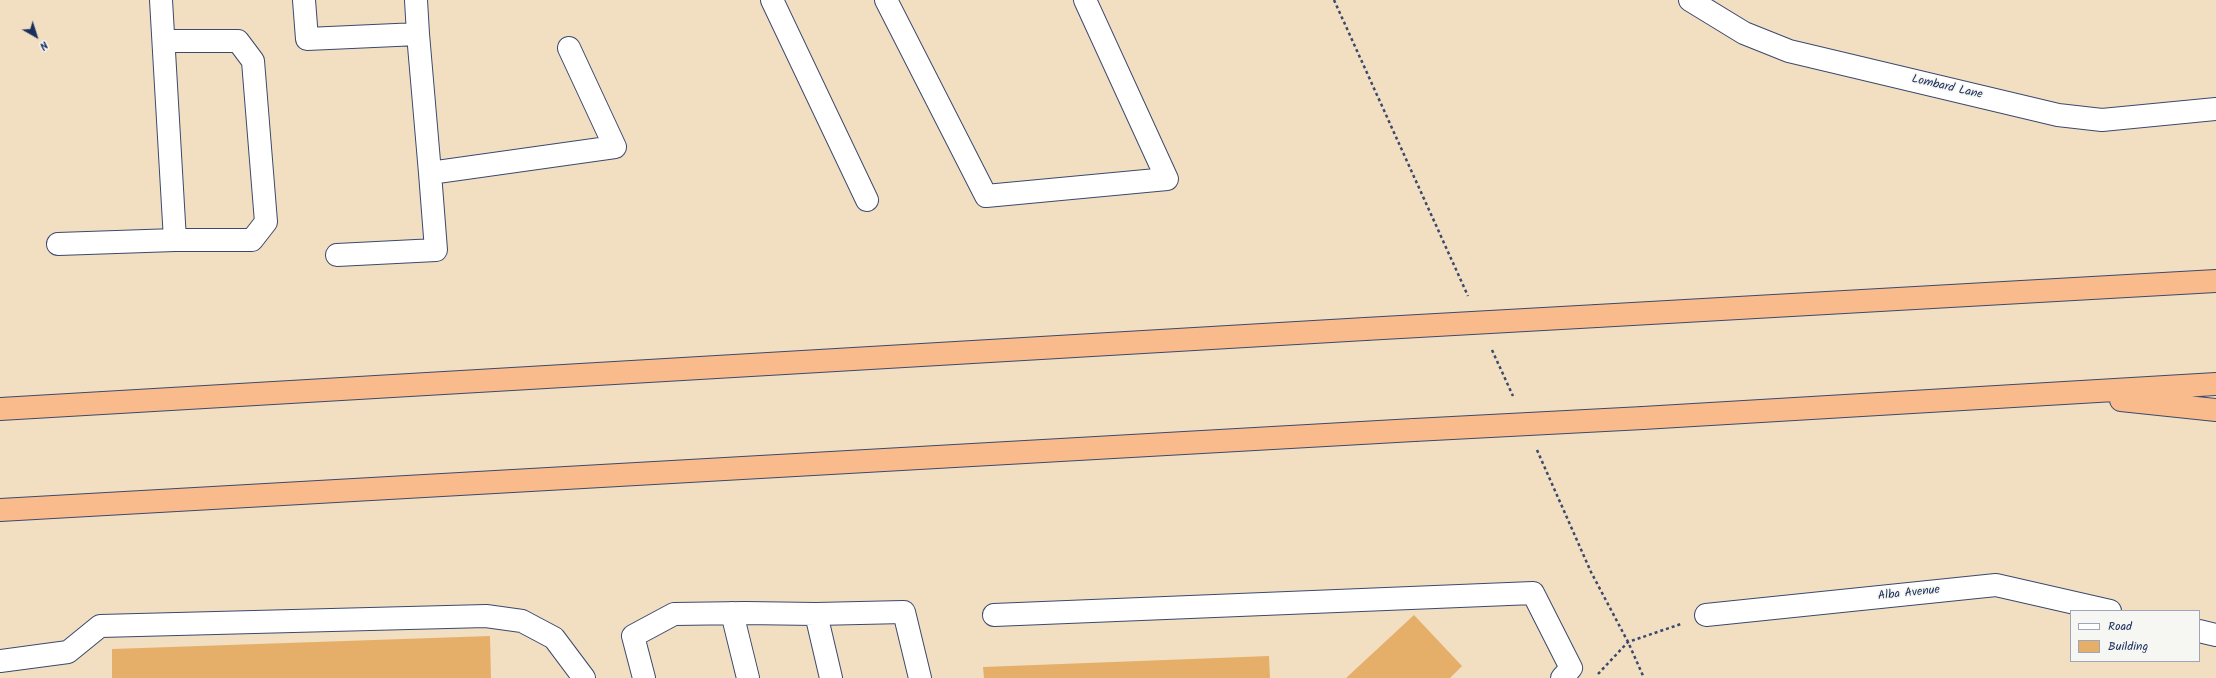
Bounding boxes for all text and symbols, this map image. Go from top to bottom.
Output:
north arrow [16,16,56,56]
text: N [35,36,52,55]
street label: Lombard Lane [1910,73,1984,103]
street label: Alba Avenue [1877,584,1941,604]
legend [2070,610,2200,662]
text: Road [2108,617,2132,636]
text: Building [2108,637,2148,656]

